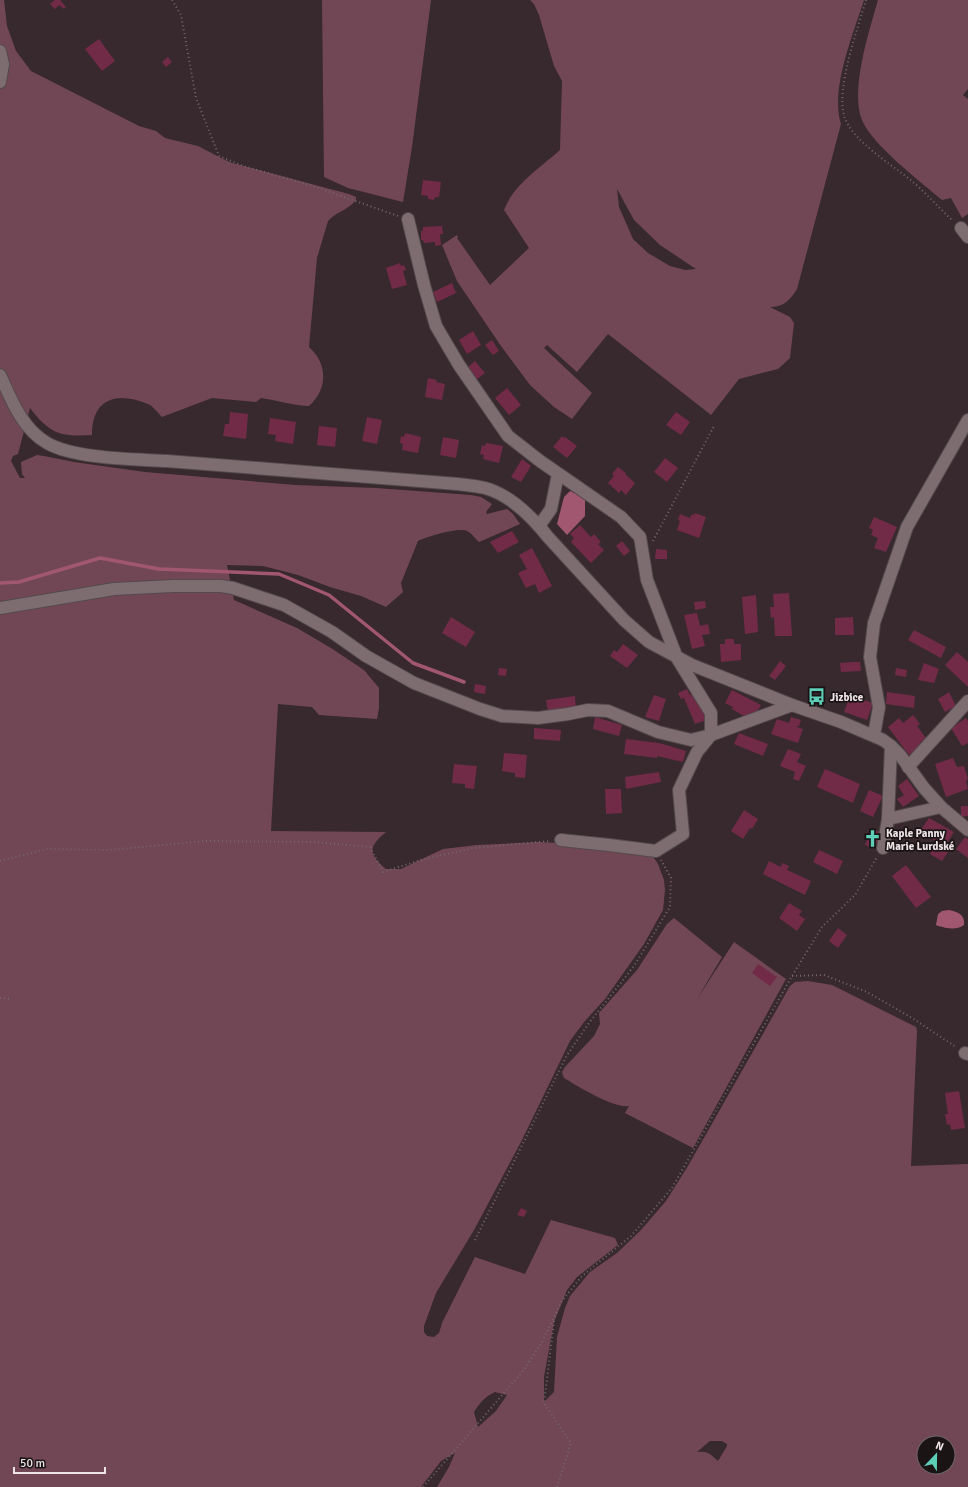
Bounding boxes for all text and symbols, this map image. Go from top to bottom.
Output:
bus stop icon: Jizbice [807,687,827,707]
place label: Jizbice [830,691,864,704]
place label: Kaple Panny Marie Lurdské [886,827,955,853]
church icon: Kaple Panny Marie Lurdské [863,829,883,849]
north arrow [916,1435,956,1475]
text: N [934,1439,946,1454]
scale bar [14,1449,105,1475]
text: 50 m [20,1456,45,1471]

